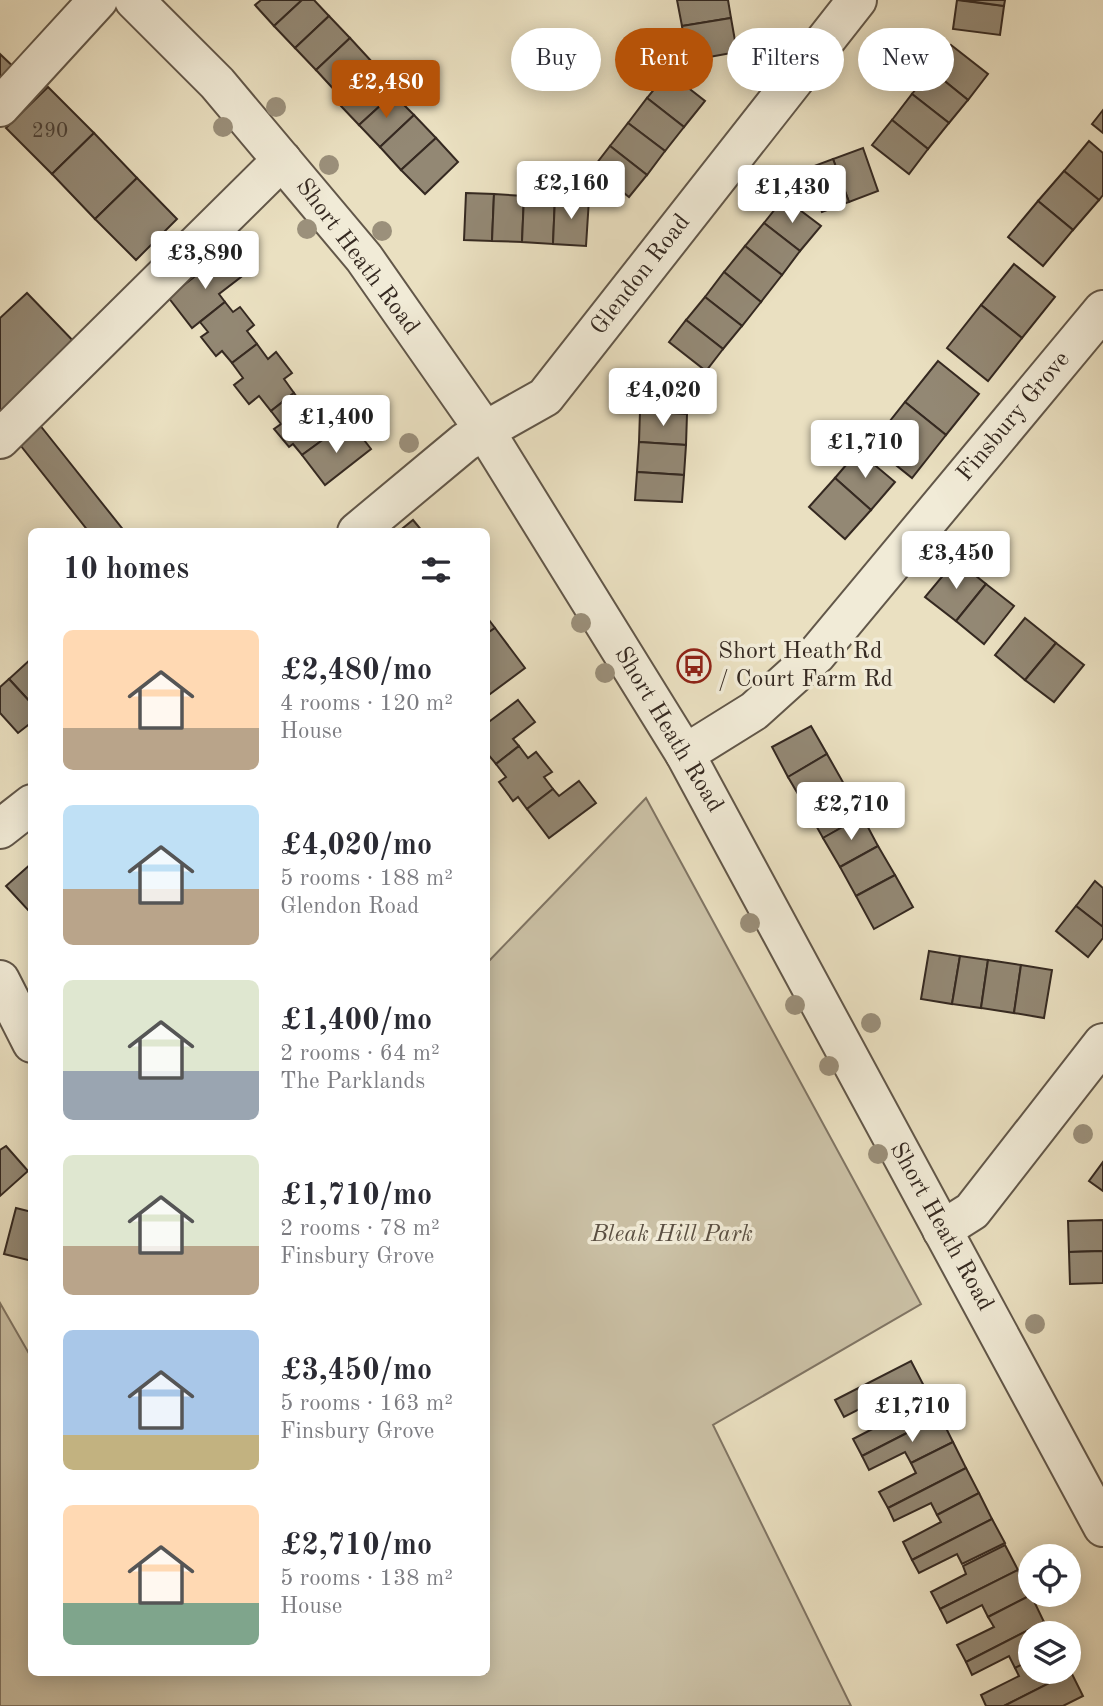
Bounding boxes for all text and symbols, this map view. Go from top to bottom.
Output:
chip: Buy [511,28,601,91]
chip: Rent [615,28,713,91]
chip: Filters [727,28,844,91]
chip: New [858,28,954,91]
pin: £2,480 [329,60,443,120]
text: £2,480 [348,71,424,94]
house number: 290 [32,121,68,142]
pin: £2,160 [514,162,628,221]
pin: £1,430 [735,166,849,225]
text: £2,160 [533,172,609,195]
street label: Short Heath Road [291,175,423,339]
text: £1,430 [754,176,830,199]
street label: Glendon Road [587,210,695,340]
pin: £3,890 [148,232,262,291]
text: £3,890 [167,242,243,265]
street label: Finsbury Grove [953,348,1075,486]
pin: £4,020 [606,368,720,428]
text: £4,020 [625,379,701,402]
pin: £1,400 [279,396,393,455]
text: £1,400 [298,406,374,429]
pin: £1,710 [808,420,922,480]
text: £1,710 [827,431,903,454]
pin: £3,450 [899,532,1013,591]
text: £3,450 [918,542,994,565]
icon: filters [417,551,455,589]
text: 10 homes [63,555,189,585]
place label: Short Heath Rd / Court Farm Rd [718,640,893,692]
street label: Short Heath Road [609,643,727,817]
bus stop icon: Short Heath Rd / Court Farm Rd [675,647,713,685]
text: £2,480/mo [280,656,432,686]
icon: home [119,658,203,742]
text: 4 rooms · 120 m² [280,692,453,715]
text: House [280,720,342,743]
pin: £2,710 [794,782,908,842]
text: £2,710 [813,793,889,816]
text: £4,020/mo [280,831,432,861]
icon: home [119,833,203,917]
text: 5 rooms · 188 m² [280,867,453,890]
text: Glendon Road [280,895,419,918]
text: £1,400/mo [280,1006,432,1036]
icon: home [119,1008,203,1092]
text: 2 rooms · 64 m² [280,1042,440,1065]
text: The Parklands [280,1070,425,1093]
street label: Short Heath Road [885,1139,997,1315]
text: £1,710/mo [280,1181,432,1211]
icon: home [119,1183,203,1267]
text: 2 rooms · 78 m² [280,1217,440,1240]
park label: Bleak Hill Park [590,1223,753,1247]
text: Finsbury Grove [280,1245,434,1268]
text: £3,450/mo [280,1356,432,1386]
icon: home [119,1358,203,1442]
pin: £1,710 [855,1384,969,1444]
text: 5 rooms · 163 m² [280,1392,453,1415]
text: £1,710 [874,1395,950,1418]
text: Finsbury Grove [280,1420,434,1443]
text: £2,710/mo [280,1531,432,1561]
icon: home [119,1533,203,1617]
map controls [1018,1544,1081,1684]
button: locate [1018,1544,1081,1607]
text: 5 rooms · 138 m² [280,1567,453,1590]
text: House [280,1595,342,1618]
button: layers [1018,1621,1081,1684]

